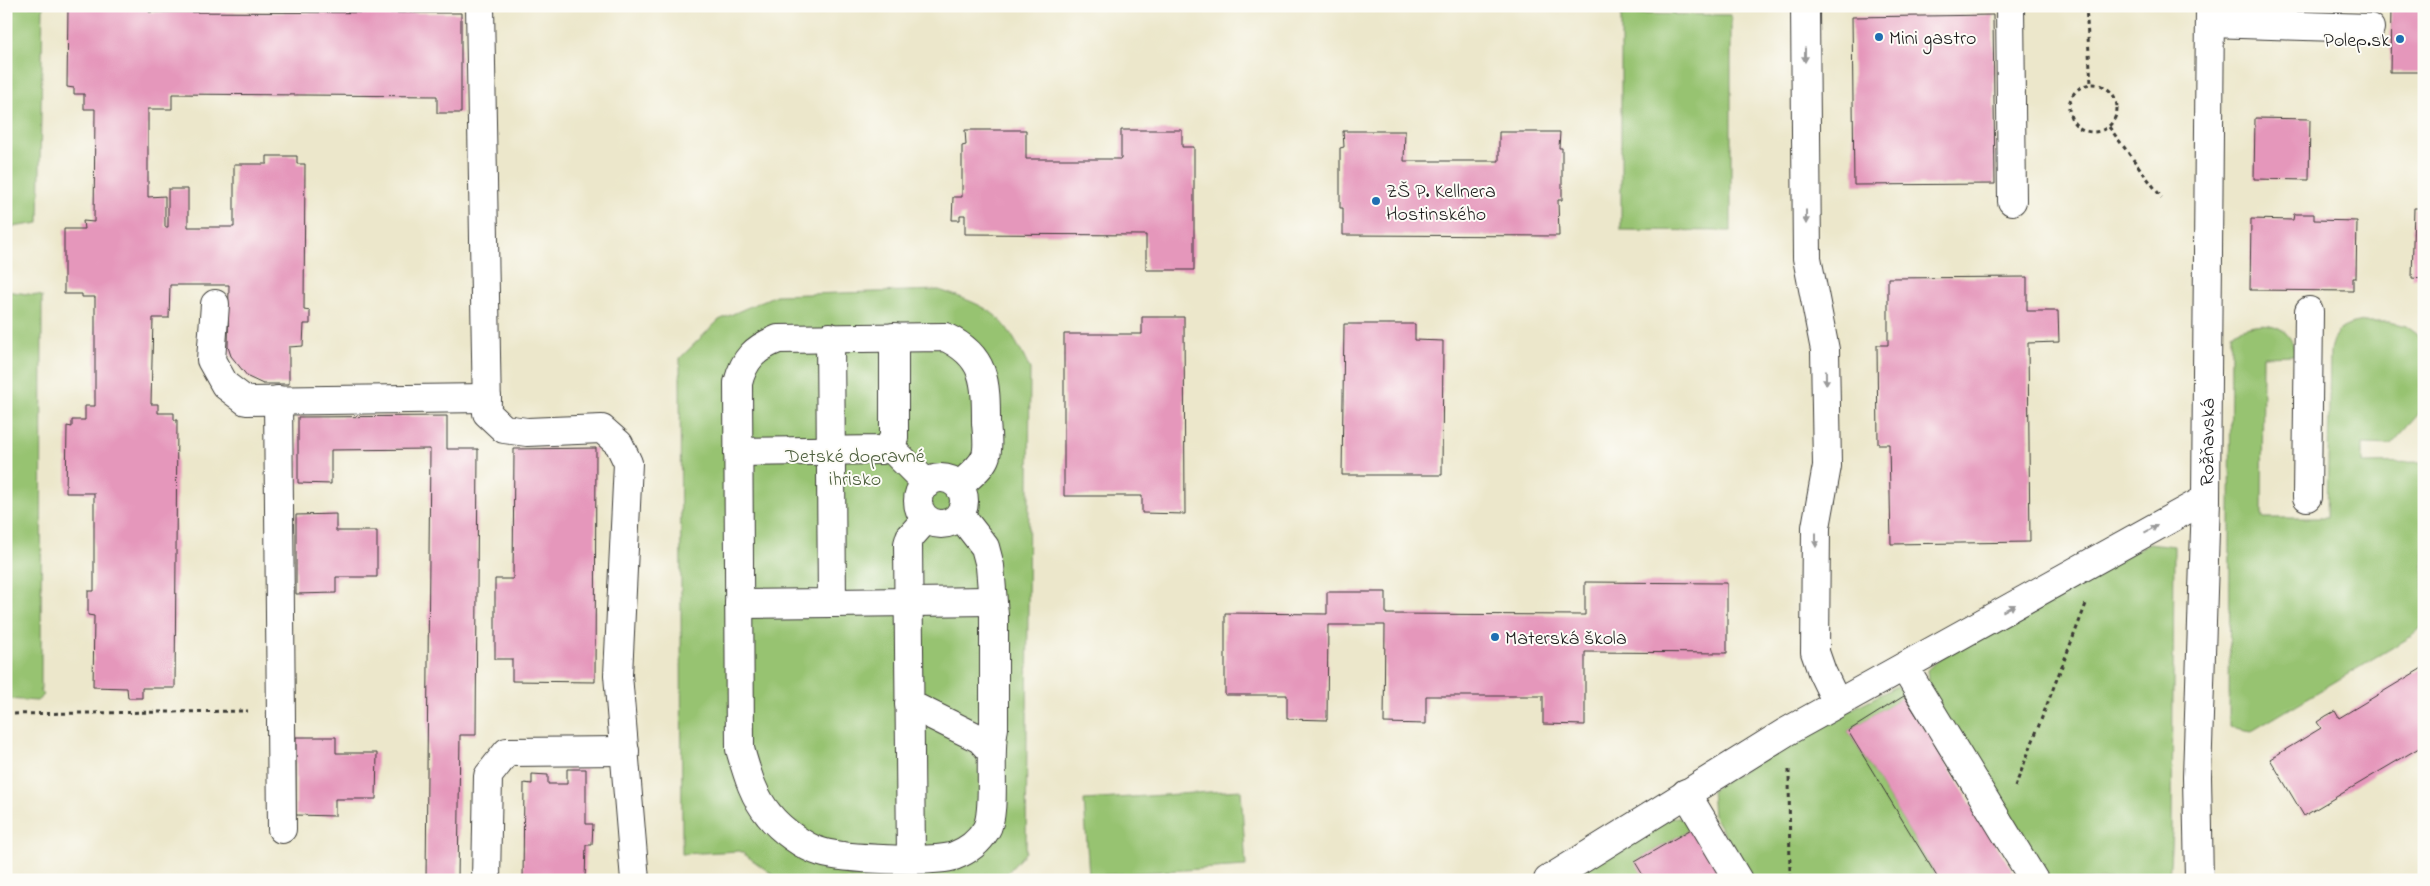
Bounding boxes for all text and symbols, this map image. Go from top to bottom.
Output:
place label: Mini gastro [1889,25,1977,55]
place label: Polep.sk [2324,27,2390,56]
marker: Mini gastro [1873,31,1885,43]
marker: Polep.sk [2394,33,2406,45]
one-way arrow [1801,47,1809,63]
place label: ZŠ P. Kellnera Hostinského [1386,178,1496,230]
marker: ZŠ P. Kellnera Hostinského [1370,195,1382,207]
one-way arrow [1802,210,1810,226]
one-way arrow [1822,370,1830,386]
street label: Rožňavská [2194,398,2224,486]
park label: Detské dopravné ihrisko [784,443,925,495]
one-way arrow [2144,525,2159,533]
one-way arrow [1812,532,1820,548]
one-way arrow [2002,604,2017,612]
place label: Materská škola [1505,625,1627,654]
marker: Materská škola [1489,631,1501,643]

